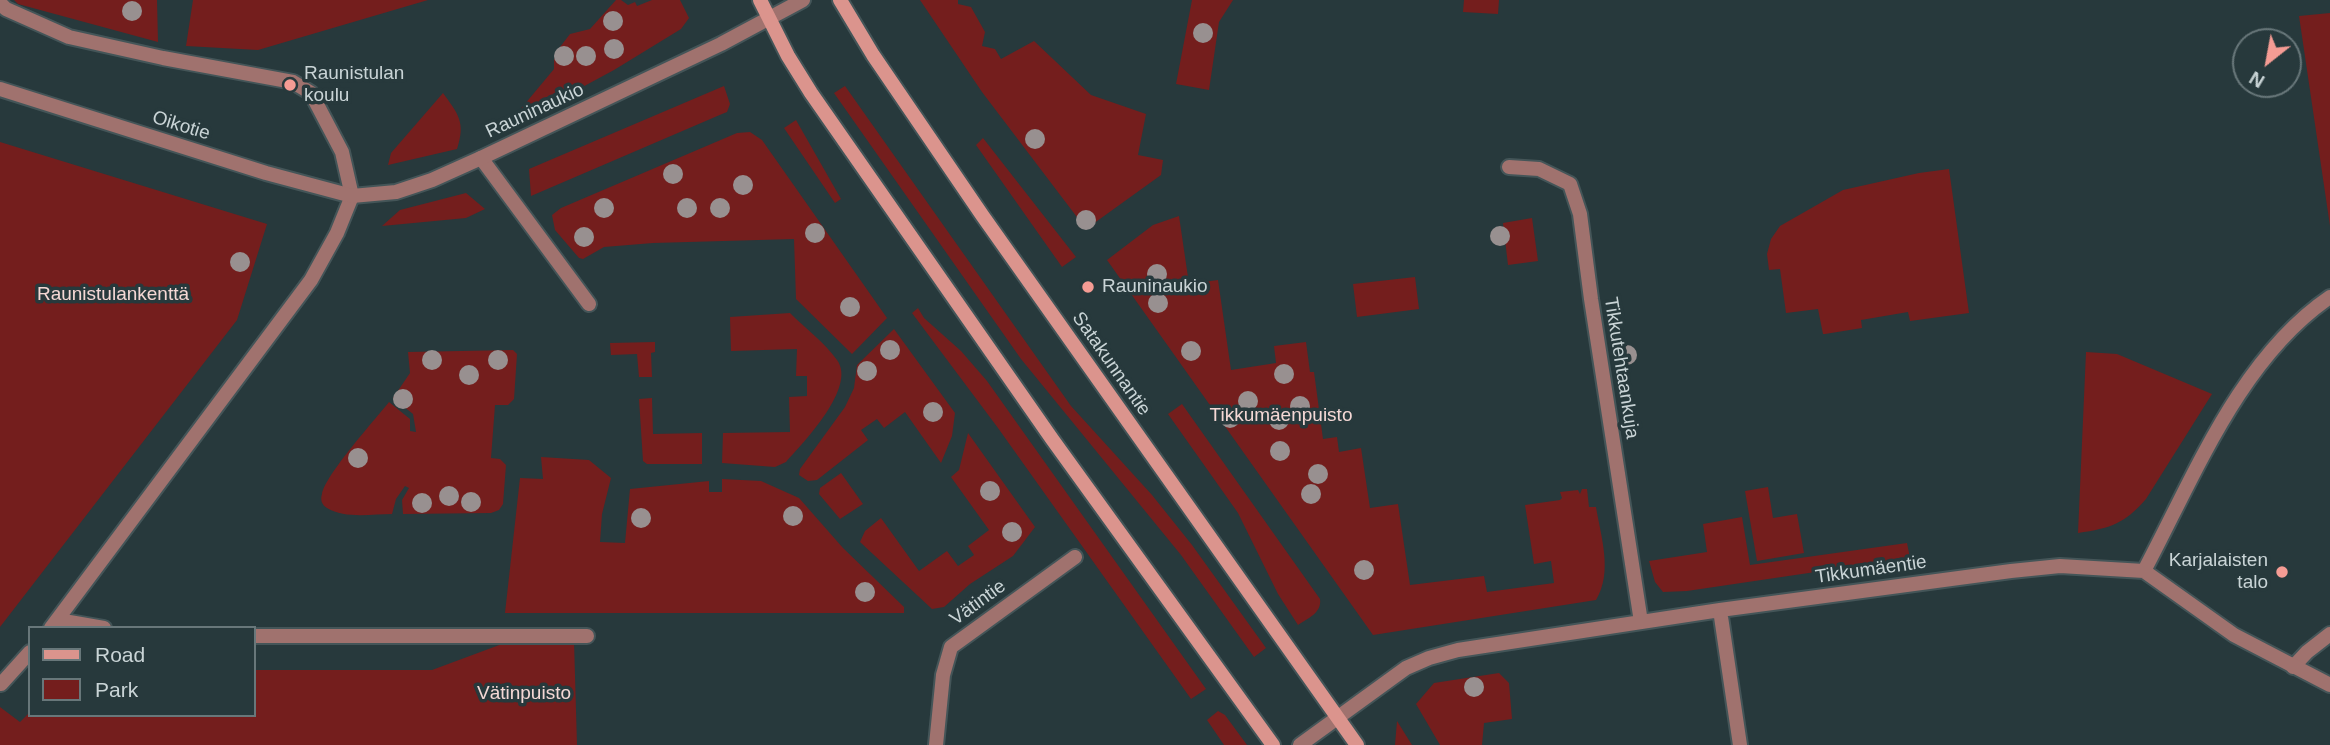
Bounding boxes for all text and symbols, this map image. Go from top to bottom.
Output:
north arrow [2232,28,2302,98]
place label: Raunistulan koulu [304,63,404,107]
text: N [2246,67,2268,92]
marker: Raunistulan koulu [282,77,298,93]
street label: Rauninaukio [482,78,588,144]
street label: Oikotie [149,106,213,146]
place label: Rauninaukio [1102,276,1208,298]
marker: Rauninaukio [1080,279,1096,295]
park label: Raunistulankenttä [37,284,189,306]
street label: Tikkutehtaankuja [1599,296,1643,440]
street label: Satakunnantie [1067,308,1155,420]
park label: Tikkumäenpuisto [1210,405,1352,427]
place label: Karjalaisten talo [2169,550,2268,594]
street label: Tikkumäentie [1814,551,1928,589]
marker: Karjalaisten talo [2274,564,2290,580]
street label: Vätintie [946,575,1010,631]
legend [28,626,256,717]
text: Road [95,643,145,666]
text: Park [95,678,138,701]
park label: Vätinpuisto [477,683,571,705]

